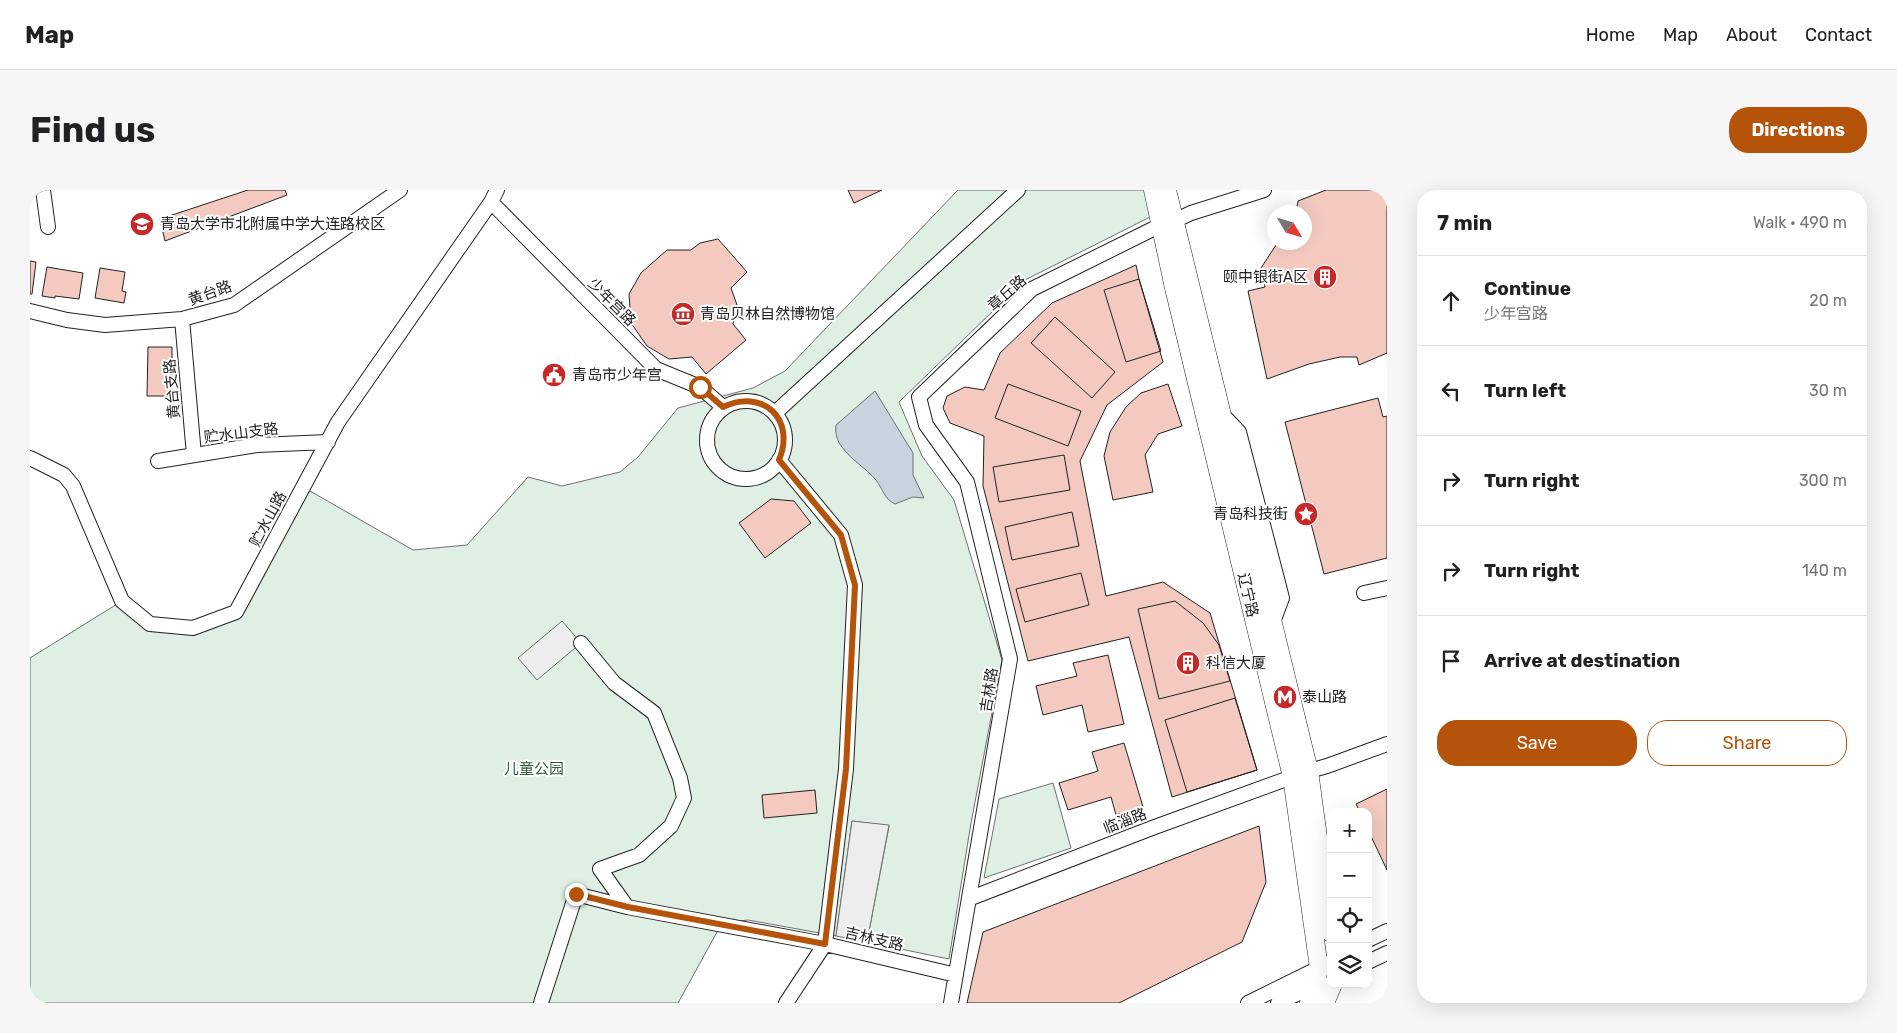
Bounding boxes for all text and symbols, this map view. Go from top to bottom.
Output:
text: Map [25,21,74,49]
text: Home [1586,24,1635,46]
text: Map [1663,24,1698,46]
text: About [1726,24,1777,46]
text: Contact [1805,24,1872,46]
button: Directions [1729,107,1867,153]
text: Find us [30,109,155,151]
north arrow [1267,205,1312,250]
text: 7 min [1437,210,1492,235]
school or university icon: 青岛大学市北附属中学大连路校区 [129,211,155,237]
text: Walk · 490 m [1753,213,1847,232]
place label: 青岛大学市北附属中学大连路校区 [160,215,385,233]
building icon: 颐中银街A区 [1312,264,1338,290]
place label: 颐中银街A区 [1223,268,1308,286]
street label: 章丘路 [984,271,1030,315]
street label: 少年宫路 [584,274,640,330]
street label: 黄台路 [186,277,234,309]
text: Continue [1484,277,1571,300]
icon: ahead [1437,287,1465,315]
text: 20 m [1809,291,1847,310]
museum icon: 青岛贝林自然博物馆 [670,301,696,327]
text: 少年宫路 [1484,304,1548,323]
place label: 青岛贝林自然博物馆 [700,305,835,323]
street label: 黄台支路 [160,358,184,420]
public building icon: 青岛市少年宫 [541,362,567,388]
place label: 青岛市少年宫 [572,366,662,384]
route start [689,376,712,399]
icon: left [1437,377,1465,405]
text: Turn left [1484,379,1566,402]
text: 30 m [1809,381,1847,400]
street label: 贮水山支路 [203,419,279,447]
icon: right [1437,467,1465,495]
text: Turn right [1484,469,1579,492]
text: 300 m [1799,471,1847,490]
street label: 贮水山路 [246,488,290,550]
place icon: 青岛科技街 [1293,501,1319,527]
place label: 青岛科技街 [1213,505,1288,523]
icon: right [1437,557,1465,585]
text: Turn right [1484,559,1579,582]
text: 140 m [1802,561,1847,580]
street label: 辽宁路 [1234,571,1262,619]
icon: arrive [1437,647,1465,675]
text: Arrive at destination [1484,649,1680,672]
building icon: 科信大厦 [1175,650,1201,676]
place label: 科信大厦 [1206,654,1266,672]
street label: 吉林路 [977,666,1001,714]
metro station icon: 泰山路 [1272,684,1298,710]
place label: 泰山路 [1302,688,1347,706]
button: Save [1437,720,1637,766]
button: Share [1647,720,1847,766]
park label: 儿童公园 [504,760,564,778]
street label: 临淄路 [1101,805,1149,837]
map controls [1327,808,1372,988]
button: + [1327,808,1372,853]
button: − [1327,853,1372,898]
route end [565,883,588,906]
button: locate [1327,898,1372,943]
street label: 吉林支路 [843,923,905,955]
button: layers [1327,943,1372,988]

